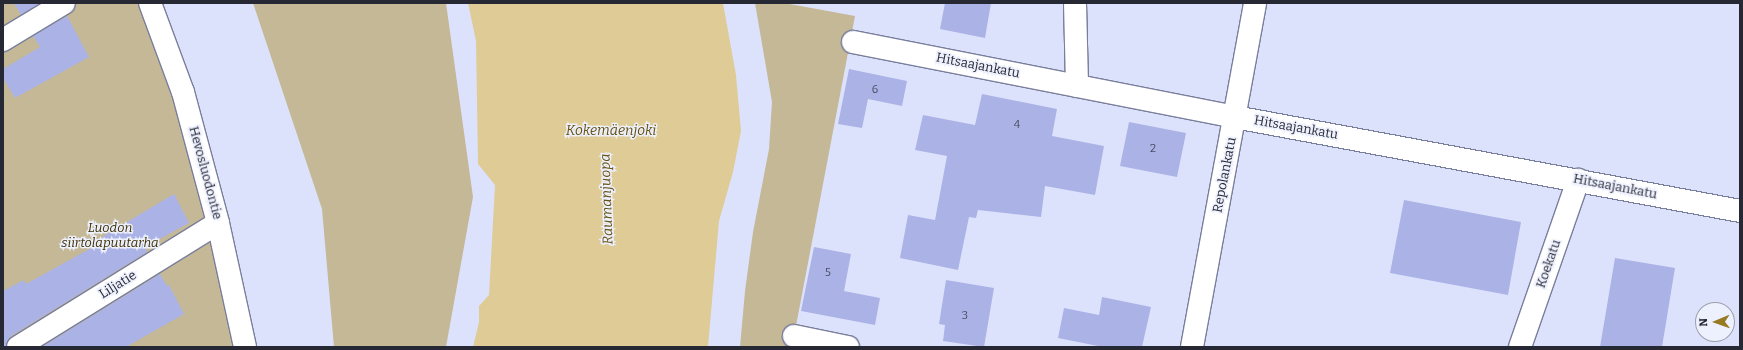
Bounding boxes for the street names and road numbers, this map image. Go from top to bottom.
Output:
street label: Hitsaajankatu [935,50,1021,82]
street label: Hitsaajankatu [1253,113,1339,143]
street label: Hevosluodontie [185,125,225,221]
street label: Repolankatu [1210,136,1240,214]
street label: Hitsaajankatu [1572,171,1658,203]
street label: Koekatu [1533,238,1565,290]
street label: Liljatie [96,268,140,302]

